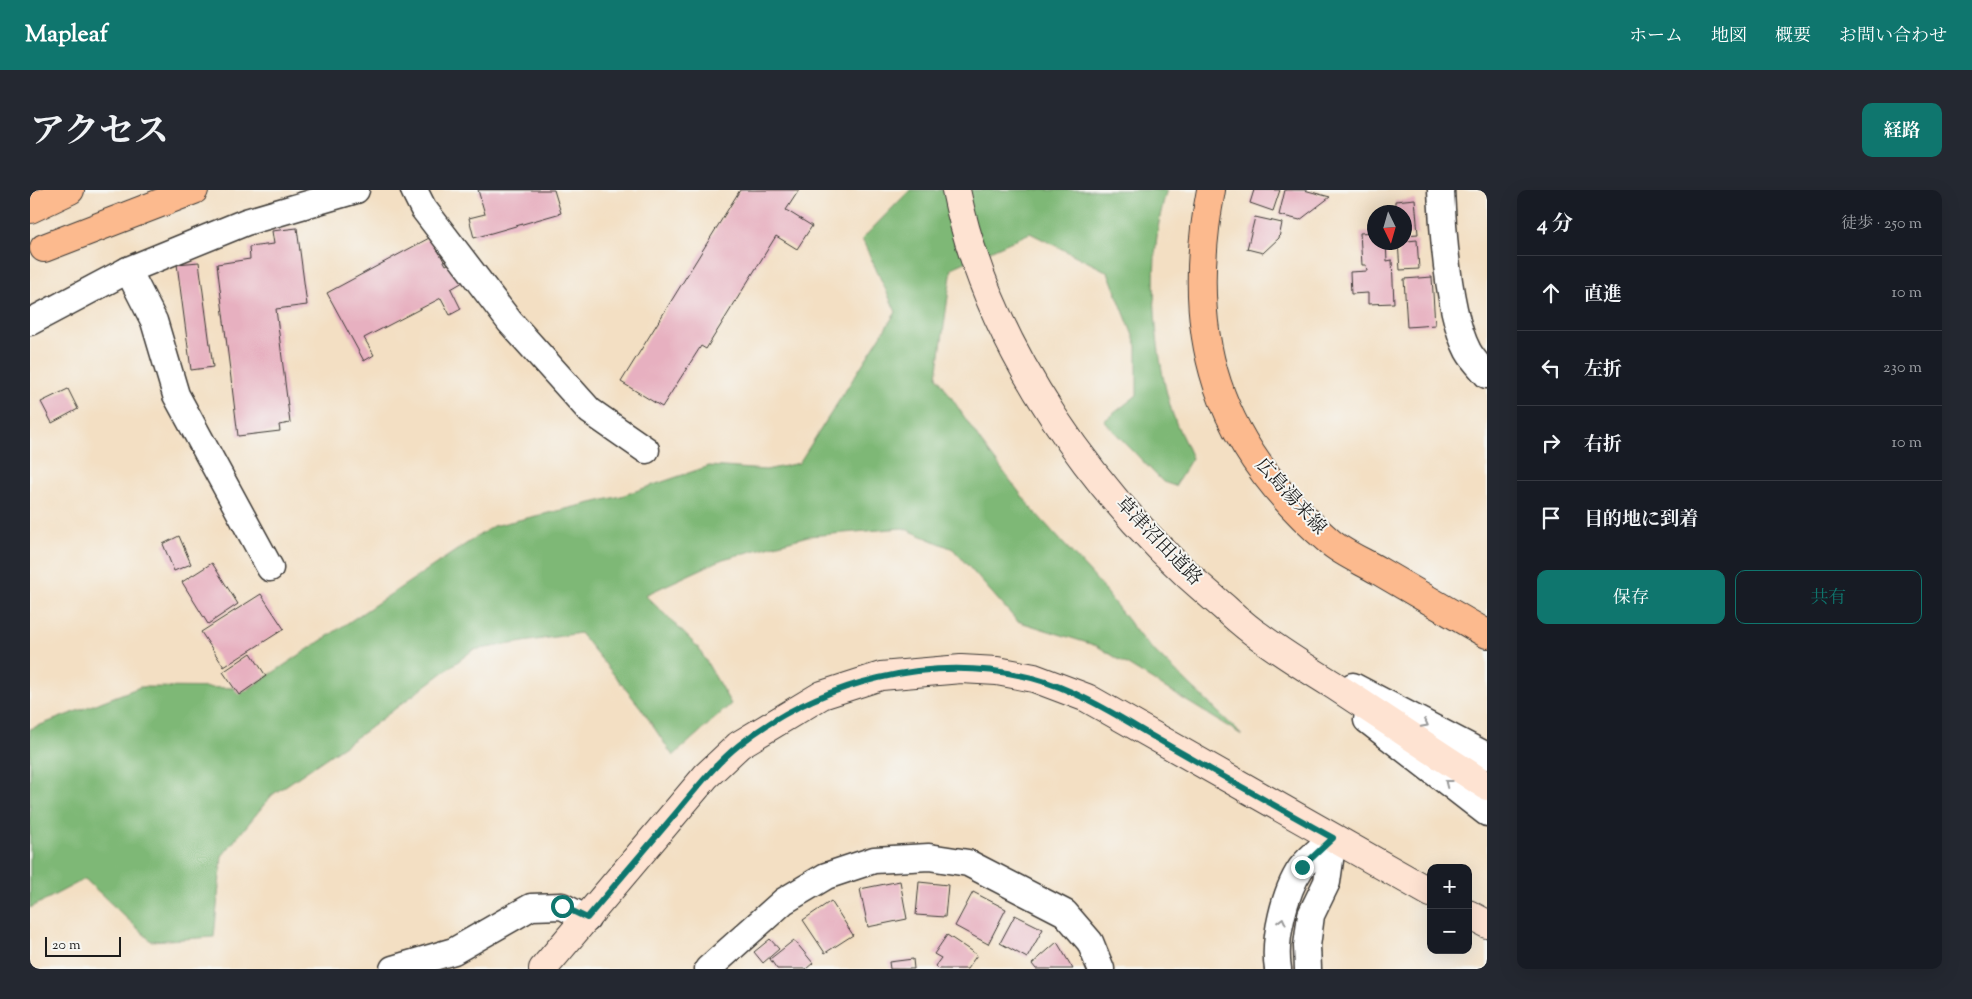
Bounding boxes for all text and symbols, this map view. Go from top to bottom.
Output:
text: Mapleaf [25,18,108,52]
text: ホーム [1629,24,1683,50]
text: 地図 [1711,24,1747,50]
text: 概要 [1775,24,1811,50]
text: お問い合わせ [1839,24,1947,50]
button: 経路 [1862,103,1942,157]
text: アクセス [30,108,169,159]
north arrow [1367,205,1412,250]
text: 4 分 [1537,210,1573,240]
text: 徒歩 · 250 m [1841,213,1922,236]
icon: ahead [1537,279,1565,307]
text: 直進 [1584,282,1622,309]
text: 10 m [1892,282,1922,305]
icon: left [1537,354,1565,382]
text: 左折 [1584,357,1622,384]
text: 230 m [1883,357,1922,380]
icon: right [1537,429,1565,457]
text: 右折 [1584,432,1622,459]
text: 10 m [1892,432,1922,455]
street label: 広島湯来線 [1248,453,1332,541]
street label: 草津沼田道路 [1109,492,1207,592]
icon: arrive [1537,504,1565,532]
text: 目的地に到着 [1584,507,1698,534]
button: 保存 [1537,570,1725,624]
button: 共有 [1735,570,1922,624]
one-way arrow [1420,717,1429,727]
one-way arrow [1445,780,1454,789]
route end [1291,856,1314,879]
map controls [1427,864,1472,954]
button: + [1427,864,1472,909]
route start [551,895,574,918]
button: − [1427,909,1472,954]
one-way arrow [1276,916,1287,925]
scale bar [45,934,121,957]
text: 20 m [52,936,81,956]

